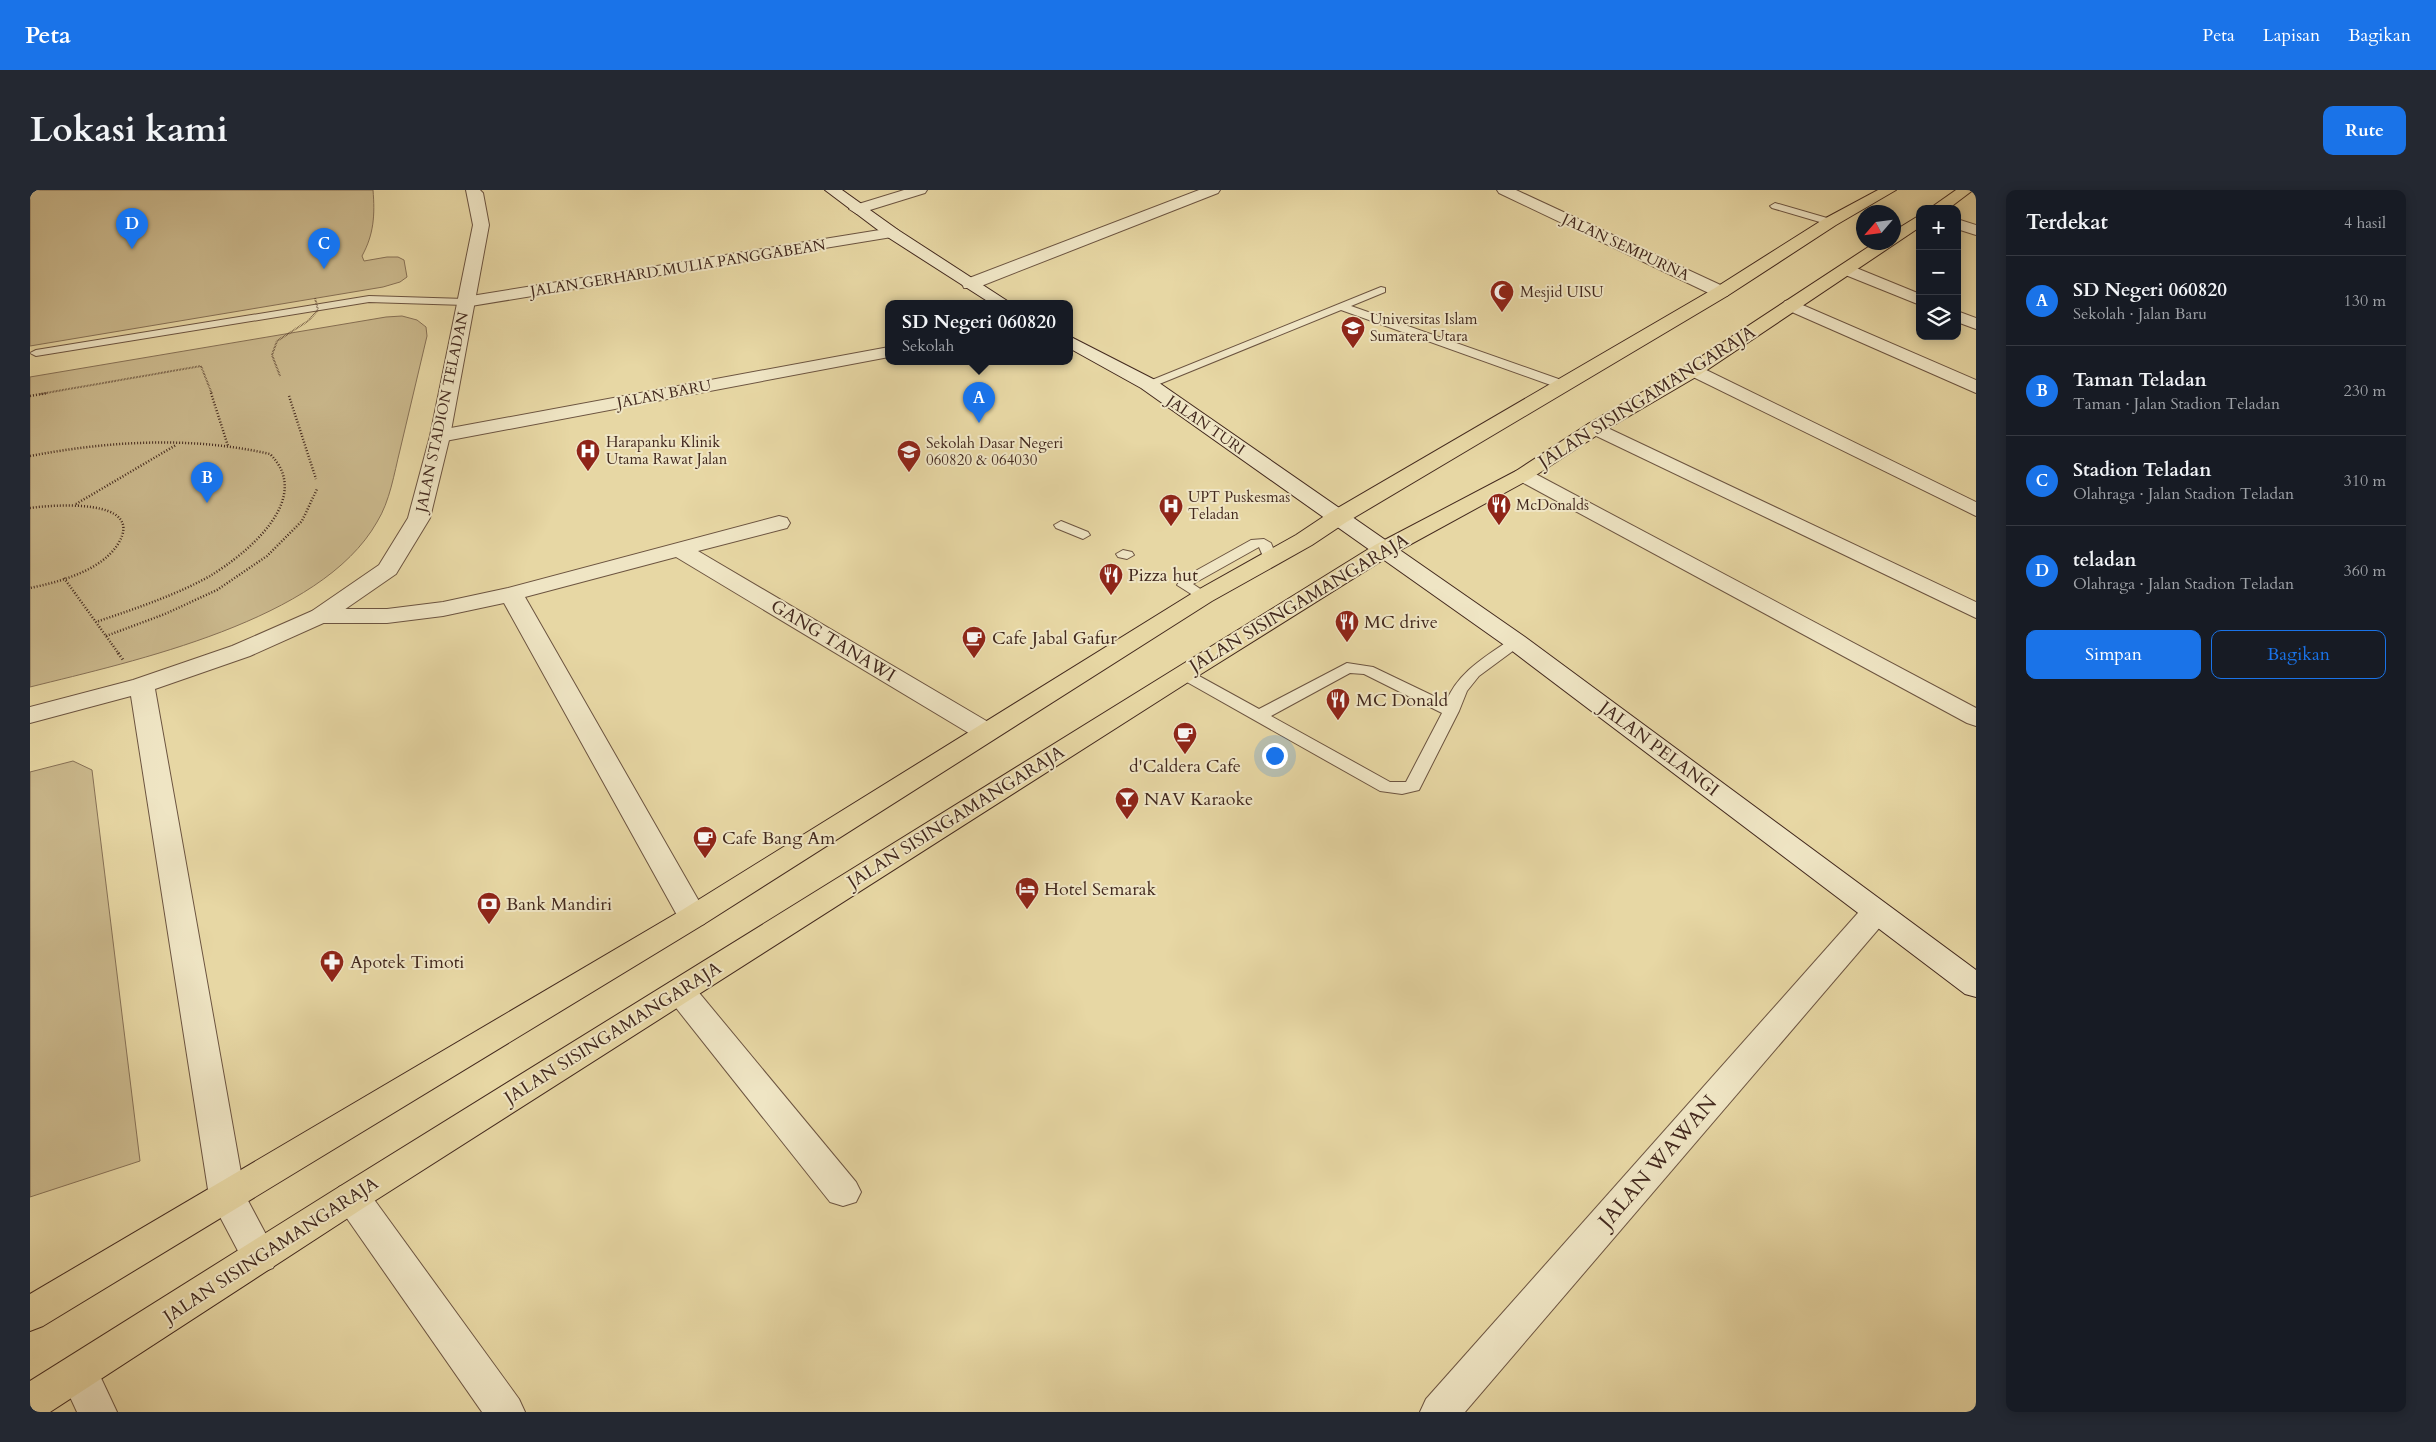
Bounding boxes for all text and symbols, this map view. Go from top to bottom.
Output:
text: Peta [25,19,71,52]
text: Peta [2203,23,2235,48]
text: Lapisan [2263,23,2320,48]
text: Bagikan [2348,23,2411,48]
text: Lokasi kami [30,106,228,154]
button: Rute [2323,106,2406,155]
north arrow [1856,205,1901,250]
map controls [1916,205,1961,340]
button: + [1916,205,1961,250]
pin: D [116,208,148,249]
street label: JALAN SEMPURNA [1557,208,1693,285]
text: Terdekat [2026,208,2108,237]
text: 4 hasil [2344,212,2386,234]
pin: C [308,228,340,269]
street label: JALAN GERHARD MULIA PANGGABEAN [527,235,827,302]
button: − [1916,250,1961,295]
text: SD Negeri 060820 [2073,277,2227,303]
mosque icon: Mesjid UISU [1489,279,1515,313]
place label: Mesjid UISU [1520,282,1604,302]
text: A [2036,290,2048,312]
text: 130 m [2344,290,2386,312]
button: layers [1916,295,1961,340]
popup [885,300,1073,365]
text: Sekolah · Jalan Baru [2073,303,2207,325]
text: SD Negeri 060820 [902,309,1056,335]
place label: Universitas Islam Sumatera Utara [1370,309,1478,346]
street label: JALAN STADION TELADAN [411,310,473,516]
school or university icon: Universitas Islam Sumatera Utara [1340,315,1366,349]
street label: JALAN SISINGAMANGARAJA [1531,320,1761,476]
text: Sekolah [902,335,954,357]
text: Taman Teladan [2073,367,2207,393]
street label: JALAN BARU [613,375,714,413]
text: B [2036,380,2048,402]
text: 230 m [2344,380,2386,402]
pin: A [963,382,995,423]
street label: JALAN TURI [1161,390,1249,459]
text: Taman · Jalan Stadion Teladan [2073,393,2280,415]
place label: Harapanku Klinik Utama Rawat Jalan [606,432,728,469]
place label: Sekolah Dasar Negeri 060820 & 064030 [926,433,1063,470]
hospital icon: Harapanku Klinik Utama Rawat Jalan [575,438,601,472]
school or university icon: Sekolah Dasar Negeri 060820 & 064030 [896,439,922,473]
text: Stadion Teladan [2073,457,2211,483]
pin: B [191,462,223,503]
text: C [2036,470,2048,492]
text: 310 m [2344,470,2386,492]
text: Olahraga · Jalan Stadion Teladan [2073,483,2294,505]
place label: UPT Puskesmas Teladan [1188,487,1290,524]
restaurant icon: McDonalds [1486,492,1512,526]
hospital icon: UPT Puskesmas Teladan [1158,493,1184,527]
place label: McDonalds [1516,495,1589,515]
street label: JALAN SISINGAMANGARAJA [1182,527,1414,680]
text: teladan [2073,547,2137,573]
text: D [2035,560,2049,582]
text: 360 m [2344,560,2386,582]
restaurant icon: Pizza hut [1098,562,1124,596]
place label: Pizza hut [1128,563,1198,588]
text: Olahraga · Jalan Stadion Teladan [2073,573,2294,595]
street label: GANG TANAWI [766,594,900,688]
restaurant icon: MC drive [1334,609,1360,643]
place label: MC drive [1364,610,1438,635]
cafe icon: Cafe Jabal Gafur [961,625,987,659]
place label: Cafe Jabal Gafur [992,626,1117,651]
button: Simpan [2026,630,2201,679]
button: Bagikan [2211,630,2386,679]
restaurant icon: MC Donald [1325,687,1351,721]
place label: MC Donald [1356,688,1448,713]
street label: JALAN PELANGI [1592,694,1724,802]
cafe icon: d'Caldera Cafe [1172,721,1198,755]
street label: JALAN SISINGAMANGARAJA [840,740,1070,896]
your location [1262,743,1288,769]
place label: d'Caldera Cafe [1129,754,1241,779]
bar icon: NAV Karaoke [1114,786,1140,820]
place label: NAV Karaoke [1144,787,1253,812]
cafe icon: Cafe Bang Am [692,825,718,859]
place label: Cafe Bang Am [722,826,836,851]
hotel icon: Hotel Semarak [1014,876,1040,910]
place label: Hotel Semarak [1044,877,1157,902]
bank icon: Bank Mandiri [476,891,502,925]
place label: Bank Mandiri [506,892,612,917]
pharmacy icon: Apotek Timoti [319,949,345,983]
place label: Apotek Timoti [350,950,464,975]
street label: JALAN SISINGAMANGARAJA [497,956,727,1112]
street label: JALAN WAWAN [1590,1089,1724,1237]
street label: JALAN SISINGAMANGARAJA [156,1171,384,1331]

